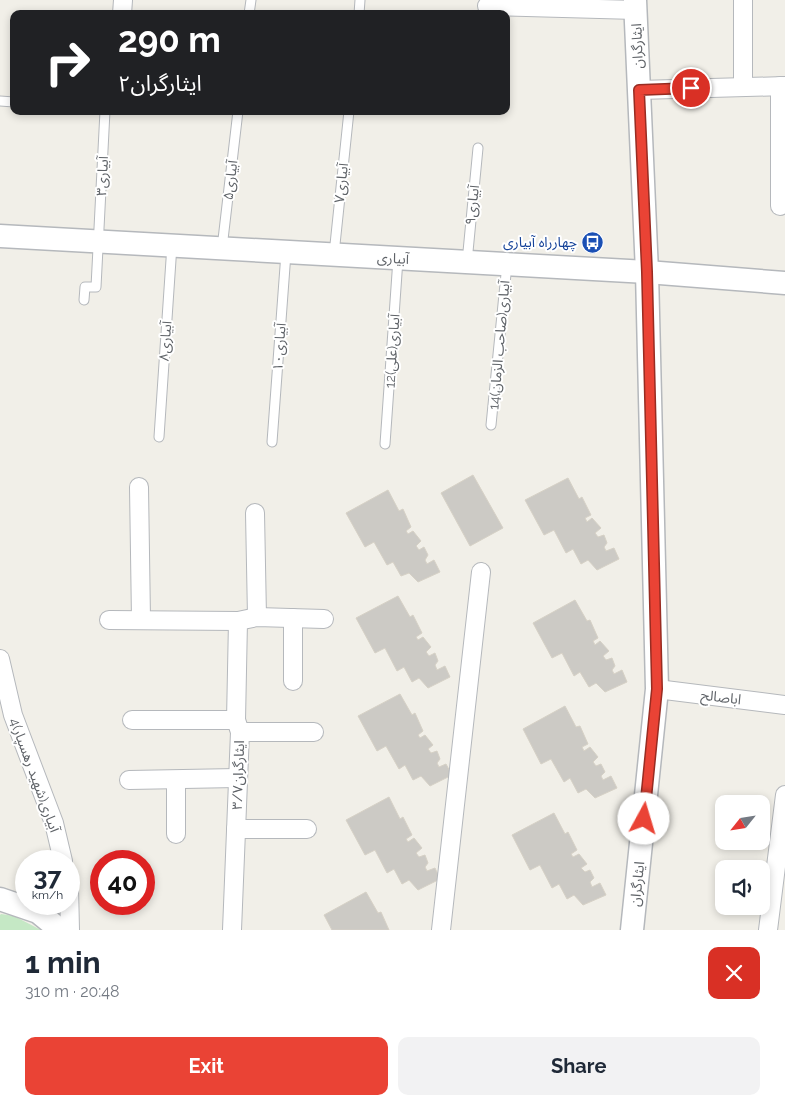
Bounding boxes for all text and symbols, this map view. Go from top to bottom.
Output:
text: 290 m [118,19,221,60]
street label: ایثارگران [628,23,647,69]
icon: right [35,30,100,95]
pin [670,67,712,109]
text: ایثارگران۲ [118,70,202,96]
icon: arrive [677,74,705,102]
street label: آبیاری۳ [93,155,112,197]
street label: آبیاری۵ [220,158,241,201]
street label: آبیاری۷ [331,161,352,204]
street label: آبیاری۹ [462,183,483,226]
bus stop icon: چهارراه آبیاری [581,230,605,254]
place label: چهارراه آبیاری [503,234,577,252]
street label: آبیاری [376,249,410,268]
street label: 14آبیاری(صاحب الزمان) [485,279,514,411]
street label: 12آبیاری(علی) [381,312,404,389]
street label: آبیاری۸ [156,320,175,362]
street label: آبیاری۱۰ [269,322,290,372]
street label: اباصالح [699,687,742,710]
street label: 4آبیاری(شهید رهسپار) [5,716,63,836]
street label: ایثارگران۳/۷ [229,740,248,810]
position arrow [617,792,669,844]
north arrow [715,795,770,850]
map controls [715,795,770,915]
speed limit sign: 40 [90,850,155,915]
button: sound [715,860,770,915]
text: 37 [34,861,61,891]
street label: ایثارگران [627,861,648,907]
text: km/h [32,888,63,902]
text: 1 min [25,945,101,980]
button: close [708,947,760,999]
text: 310 m · 20:48 [25,982,120,1001]
button: Exit [25,1037,388,1095]
button: Share [398,1037,760,1095]

